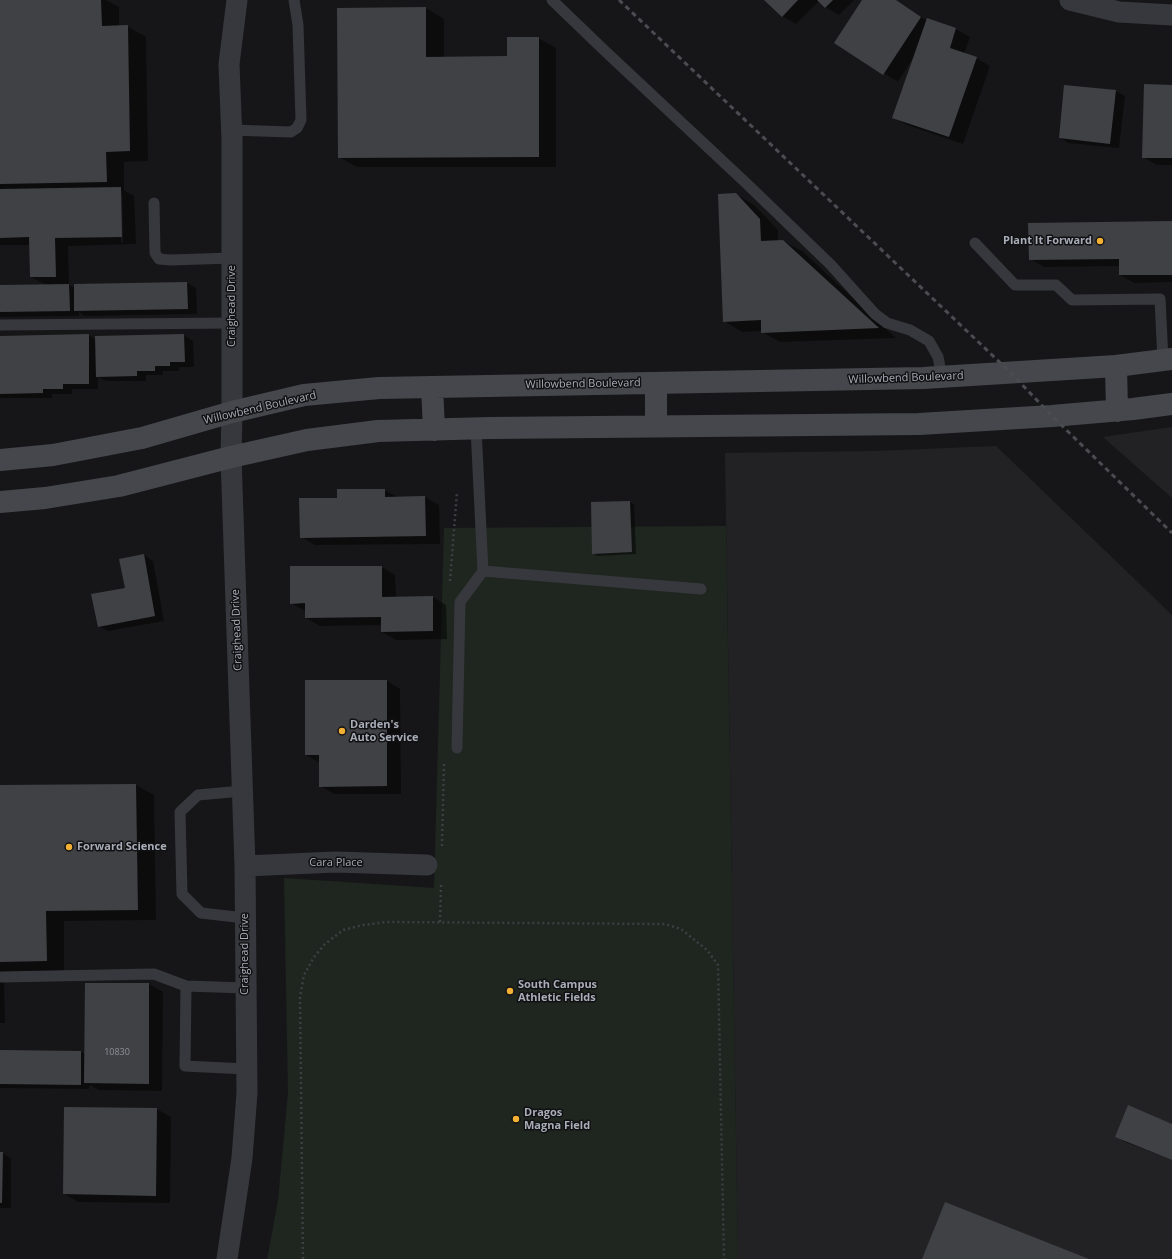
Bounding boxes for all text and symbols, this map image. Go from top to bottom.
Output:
place label: Plant It Forward [1003,234,1092,248]
marker: Plant It Forward [1095,236,1105,246]
street label: Craighead Drive [225,265,239,347]
street label: Willowbend Boulevard [848,369,964,387]
street label: Willowbend Boulevard [525,376,641,392]
street label: Willowbend Boulevard [202,389,318,427]
street label: Craighead Drive [229,589,245,671]
place label: Darden's Auto Service [350,718,419,744]
marker: Darden's Auto Service [337,726,347,736]
place label: Forward Science [77,840,167,854]
marker: Forward Science [64,842,74,852]
street label: Cara Place [309,856,363,870]
street label: Craighead Drive [238,913,252,995]
place label: South Campus Athletic Fields [518,978,597,1004]
marker: South Campus Athletic Fields [505,986,515,996]
house number: 10830 [104,1047,130,1057]
place label: Dragos Magna Field [524,1106,590,1132]
marker: Dragos Magna Field [511,1114,521,1124]

